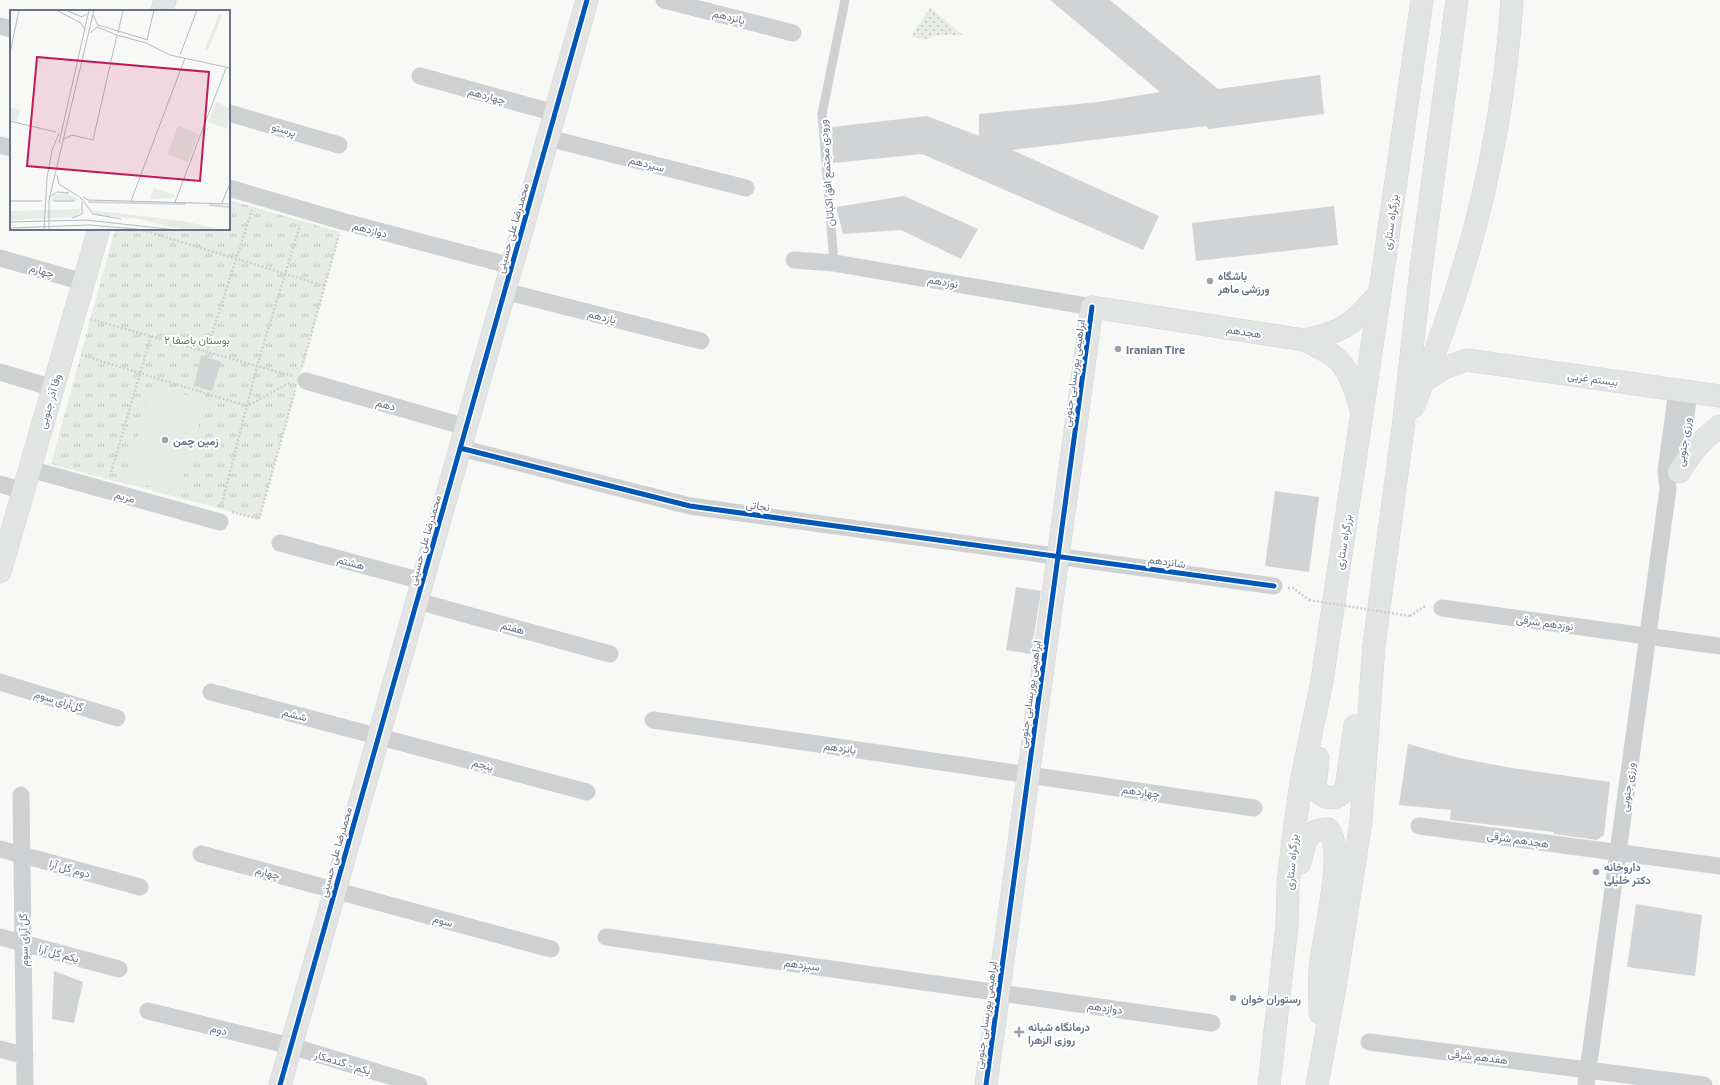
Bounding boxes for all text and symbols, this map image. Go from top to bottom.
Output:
street label: پانزدهم [711,6,746,28]
inset map [10,10,230,230]
street label: چهاردهم [466,84,507,108]
street label: پرستو [270,119,298,141]
street label: ورودی مجتمع افق اکباتان [816,119,838,227]
street label: سیزدهم [627,152,667,176]
street label: محمدرضا علی حسینی [493,181,532,275]
street label: بزرگراه ستاری [1380,193,1401,251]
street label: دوازدهم [351,218,389,242]
street label: چهارم [28,260,56,282]
place label: باشگاه ورزشی ماهر [1217,269,1270,296]
street label: نوزدهم [926,272,959,292]
marker: باشگاه ورزشی ماهر [1205,276,1215,286]
street label: یازدهم [586,306,618,328]
street label: ابراهیمی پوربسابی جنوبی [1059,318,1089,428]
street label: هجدهم [1225,322,1263,342]
park label: بوستان باصفا ۲ [164,333,230,347]
place label: Iranian Tire [1126,343,1185,356]
marker: Iranian Tire [1113,344,1123,354]
street label: بیستم غربی [1567,368,1619,390]
street label: وفا آذر جنوبی [35,372,64,430]
street label: دهم [374,395,397,415]
street label: ورزی جنوبی [1673,416,1694,468]
place label: زمین چمن [173,434,219,449]
marker: زمین چمن [160,435,170,445]
street label: مریم [113,487,137,507]
street label: محمدرضا علی حسینی [405,493,444,587]
street label: نجاتی [745,497,771,514]
street label: بزرگراه ستاری [1332,513,1355,571]
street label: هشتم [335,552,366,574]
street label: شانزدهم [1147,552,1187,572]
street label: نوزدهم شرقی [1515,612,1574,634]
street label: هفتم [499,618,527,638]
street label: ابراهیمی پوربسابی جنوبی [1015,639,1045,749]
street label: گل‌آرای سوم [32,686,85,716]
street label: ششم [281,704,309,726]
street label: پانزدهم [823,738,857,758]
street label: پنجم [470,755,495,775]
street label: ورزی جنوبی [1617,761,1638,813]
street label: چهاردهم [1121,782,1161,802]
street label: محمدرضا علی حسینی [316,805,355,899]
street label: هجدهم شرقی [1486,828,1550,852]
street label: بزرگراه ستاری [1282,834,1301,890]
street label: دوم گل‌ آرا [48,856,92,882]
place label: داروخانه دکتر خلیلی [1604,860,1651,887]
street label: چهارم [254,862,282,883]
marker: داروخانه دکتر خلیلی [1591,867,1601,877]
street label: سوم [431,911,455,931]
street label: گل آرای سوم [16,913,32,967]
street label: یکم گل‌ آرا [37,941,81,967]
street label: سیزدهم [783,955,821,975]
street label: ابراهیمی پوربسابی جنوبی [971,960,1001,1070]
place label: رستوران خوان [1241,992,1301,1006]
marker: رستوران خوان [1228,993,1238,1003]
street label: دوازدهم [1086,998,1123,1018]
place label: درمانگاه شبانه روزی الزهرا [1028,1020,1090,1047]
street label: دوم [209,1021,229,1039]
marker: درمانگاه شبانه روزی الزهرا [1013,1026,1025,1038]
street label: هفدهم شرقی [1447,1046,1509,1068]
street label: یکم - گندمکار [312,1047,373,1079]

